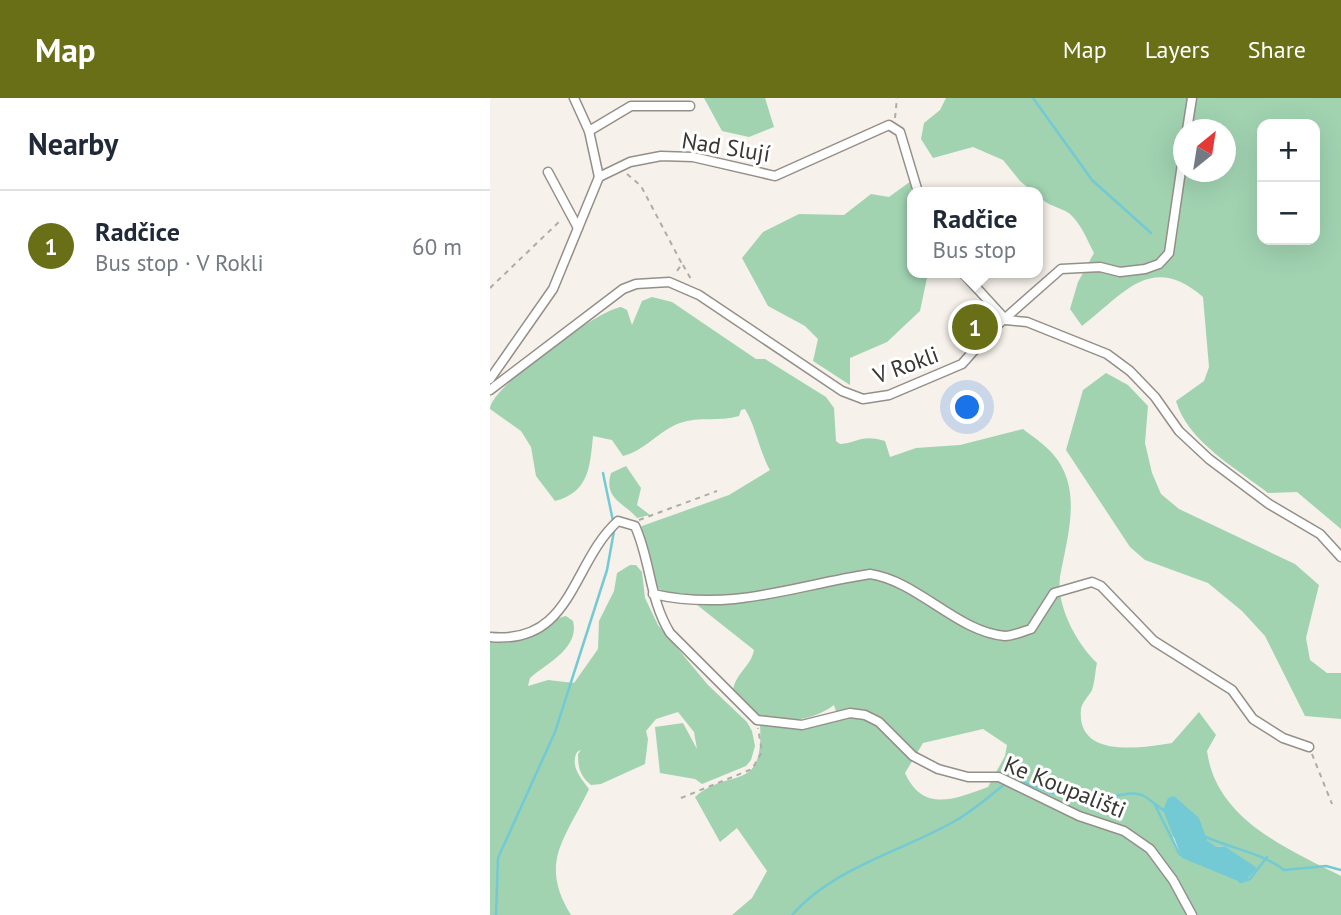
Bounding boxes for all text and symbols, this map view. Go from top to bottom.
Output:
text: Map [35,28,96,71]
text: Map [1063,34,1107,65]
text: Layers [1145,34,1210,65]
text: Share [1248,34,1306,65]
north arrow [1173,119,1236,182]
map controls [1257,119,1320,245]
button: + [1257,119,1320,182]
text: Nearby [28,124,118,163]
street label: Nad Slují [680,125,772,168]
button: − [1257,182,1320,245]
popup [907,187,1043,278]
text: Radčice [933,202,1017,235]
text: Radčice [95,215,180,248]
text: 1 [44,232,58,261]
text: 60 m [412,232,462,261]
text: Bus stop [933,235,1016,264]
text: Bus stop · V Rokli [95,248,264,277]
pin: 1 [952,301,998,353]
street label: V Rokli [868,339,942,390]
your location [950,390,984,424]
street label: Ke Koupališti [1000,749,1130,824]

